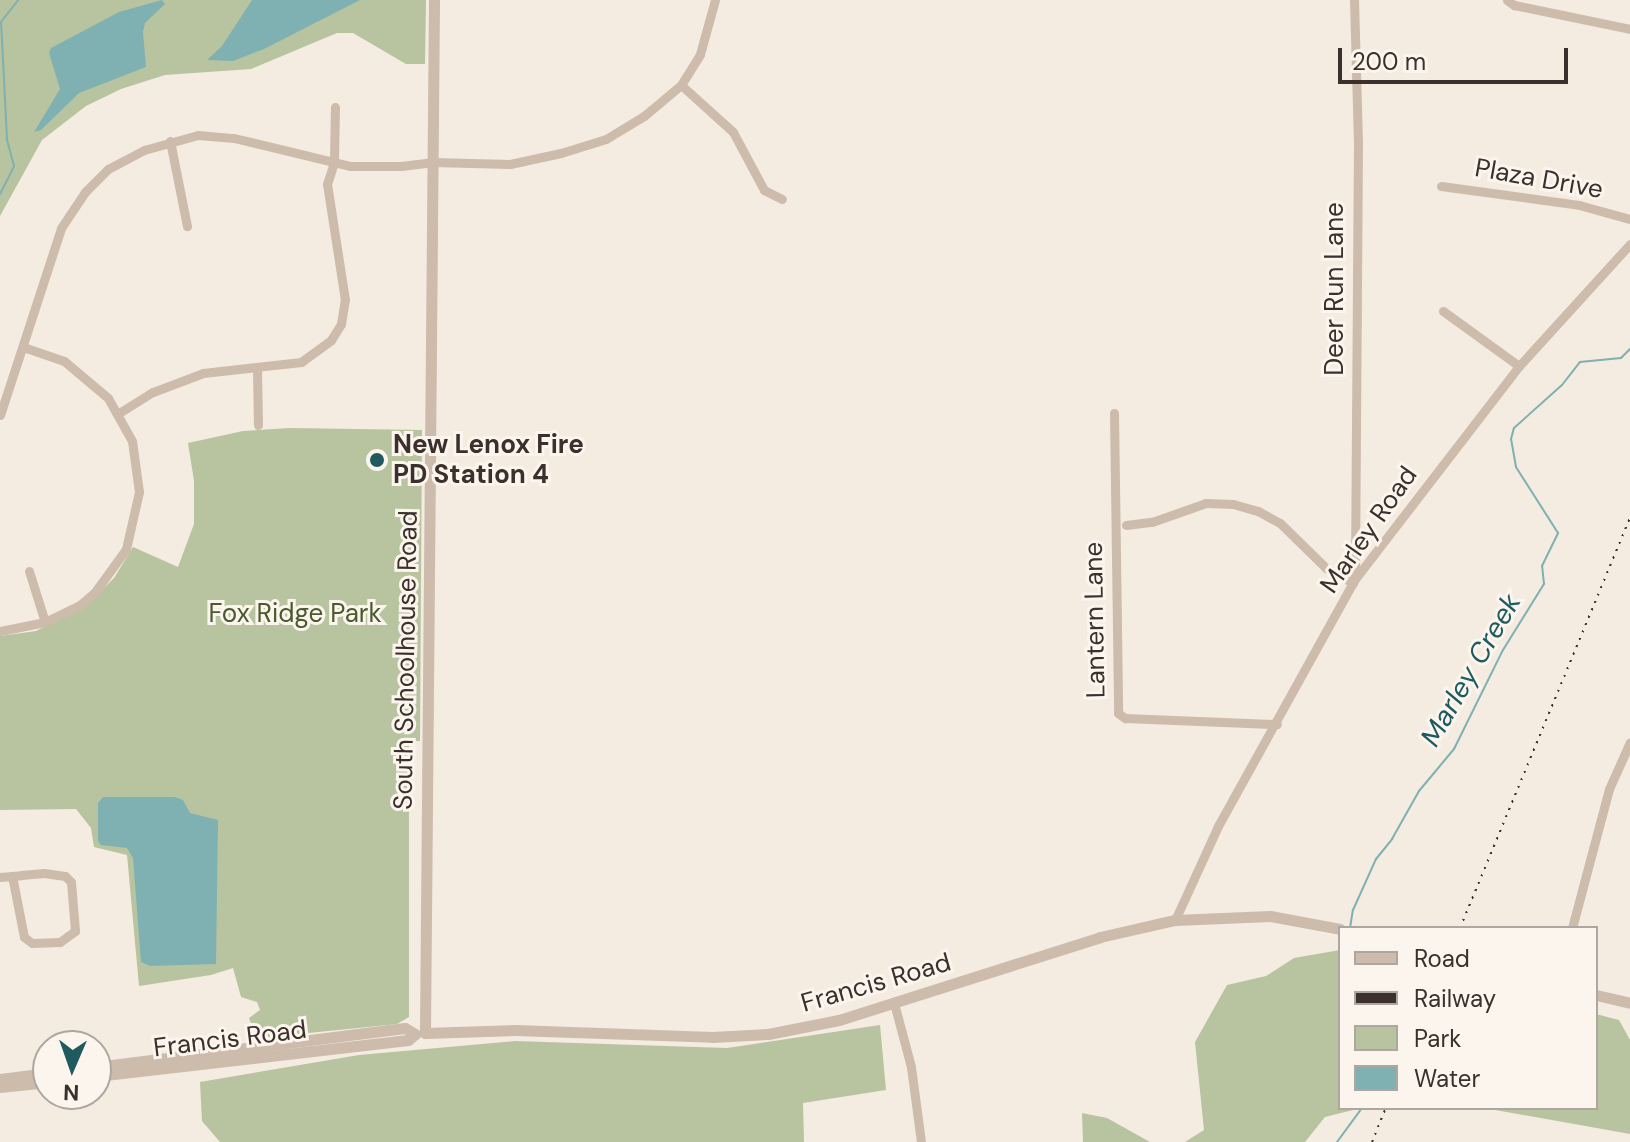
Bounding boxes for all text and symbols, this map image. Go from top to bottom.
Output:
scale bar [1342,32,1572,82]
text: 200 m [1352,46,1426,77]
street label: Plaza Drive [1472,152,1606,206]
street label: Deer Run Lane [1319,202,1351,376]
place label: New Lenox Fire PD Station 4 [393,429,584,490]
marker: New Lenox Fire PD Station 4 [368,451,386,469]
street label: Marley Road [1314,461,1424,599]
street label: South Schoolhouse Road [388,510,424,810]
street label: Lantern Lane [1078,542,1112,698]
water label: Marley Creek [1414,588,1528,752]
park label: Fox Ridge Park [208,598,382,630]
legend [1338,926,1598,1110]
text: Road [1414,943,1470,974]
street label: Francis Road [798,947,954,1019]
text: Railway [1414,983,1496,1014]
street label: Francis Road [152,1014,308,1064]
text: Park [1414,1023,1461,1054]
north arrow [32,1030,112,1110]
text: Water [1414,1063,1480,1094]
text: N [63,1078,80,1107]

